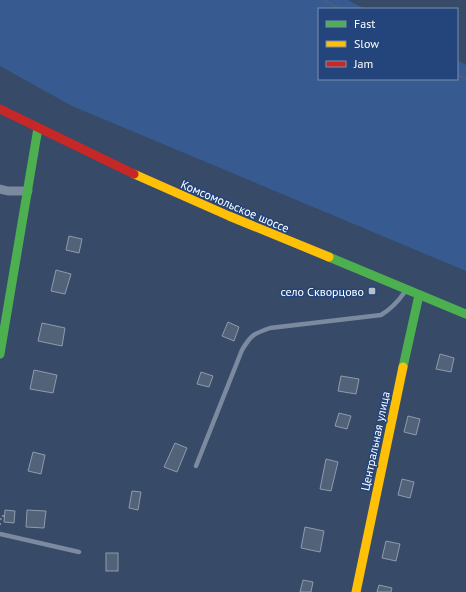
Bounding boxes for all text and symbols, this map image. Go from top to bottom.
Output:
legend [318,8,458,80]
text: Fast [354,16,375,31]
text: Slow [354,36,379,51]
text: Jam [353,56,373,71]
street label: Комсомольское шоссе [179,176,291,236]
place label: село Скворцово [280,284,364,299]
marker: село Скворцово [367,286,377,296]
street label: Центральная улица [357,390,393,492]

